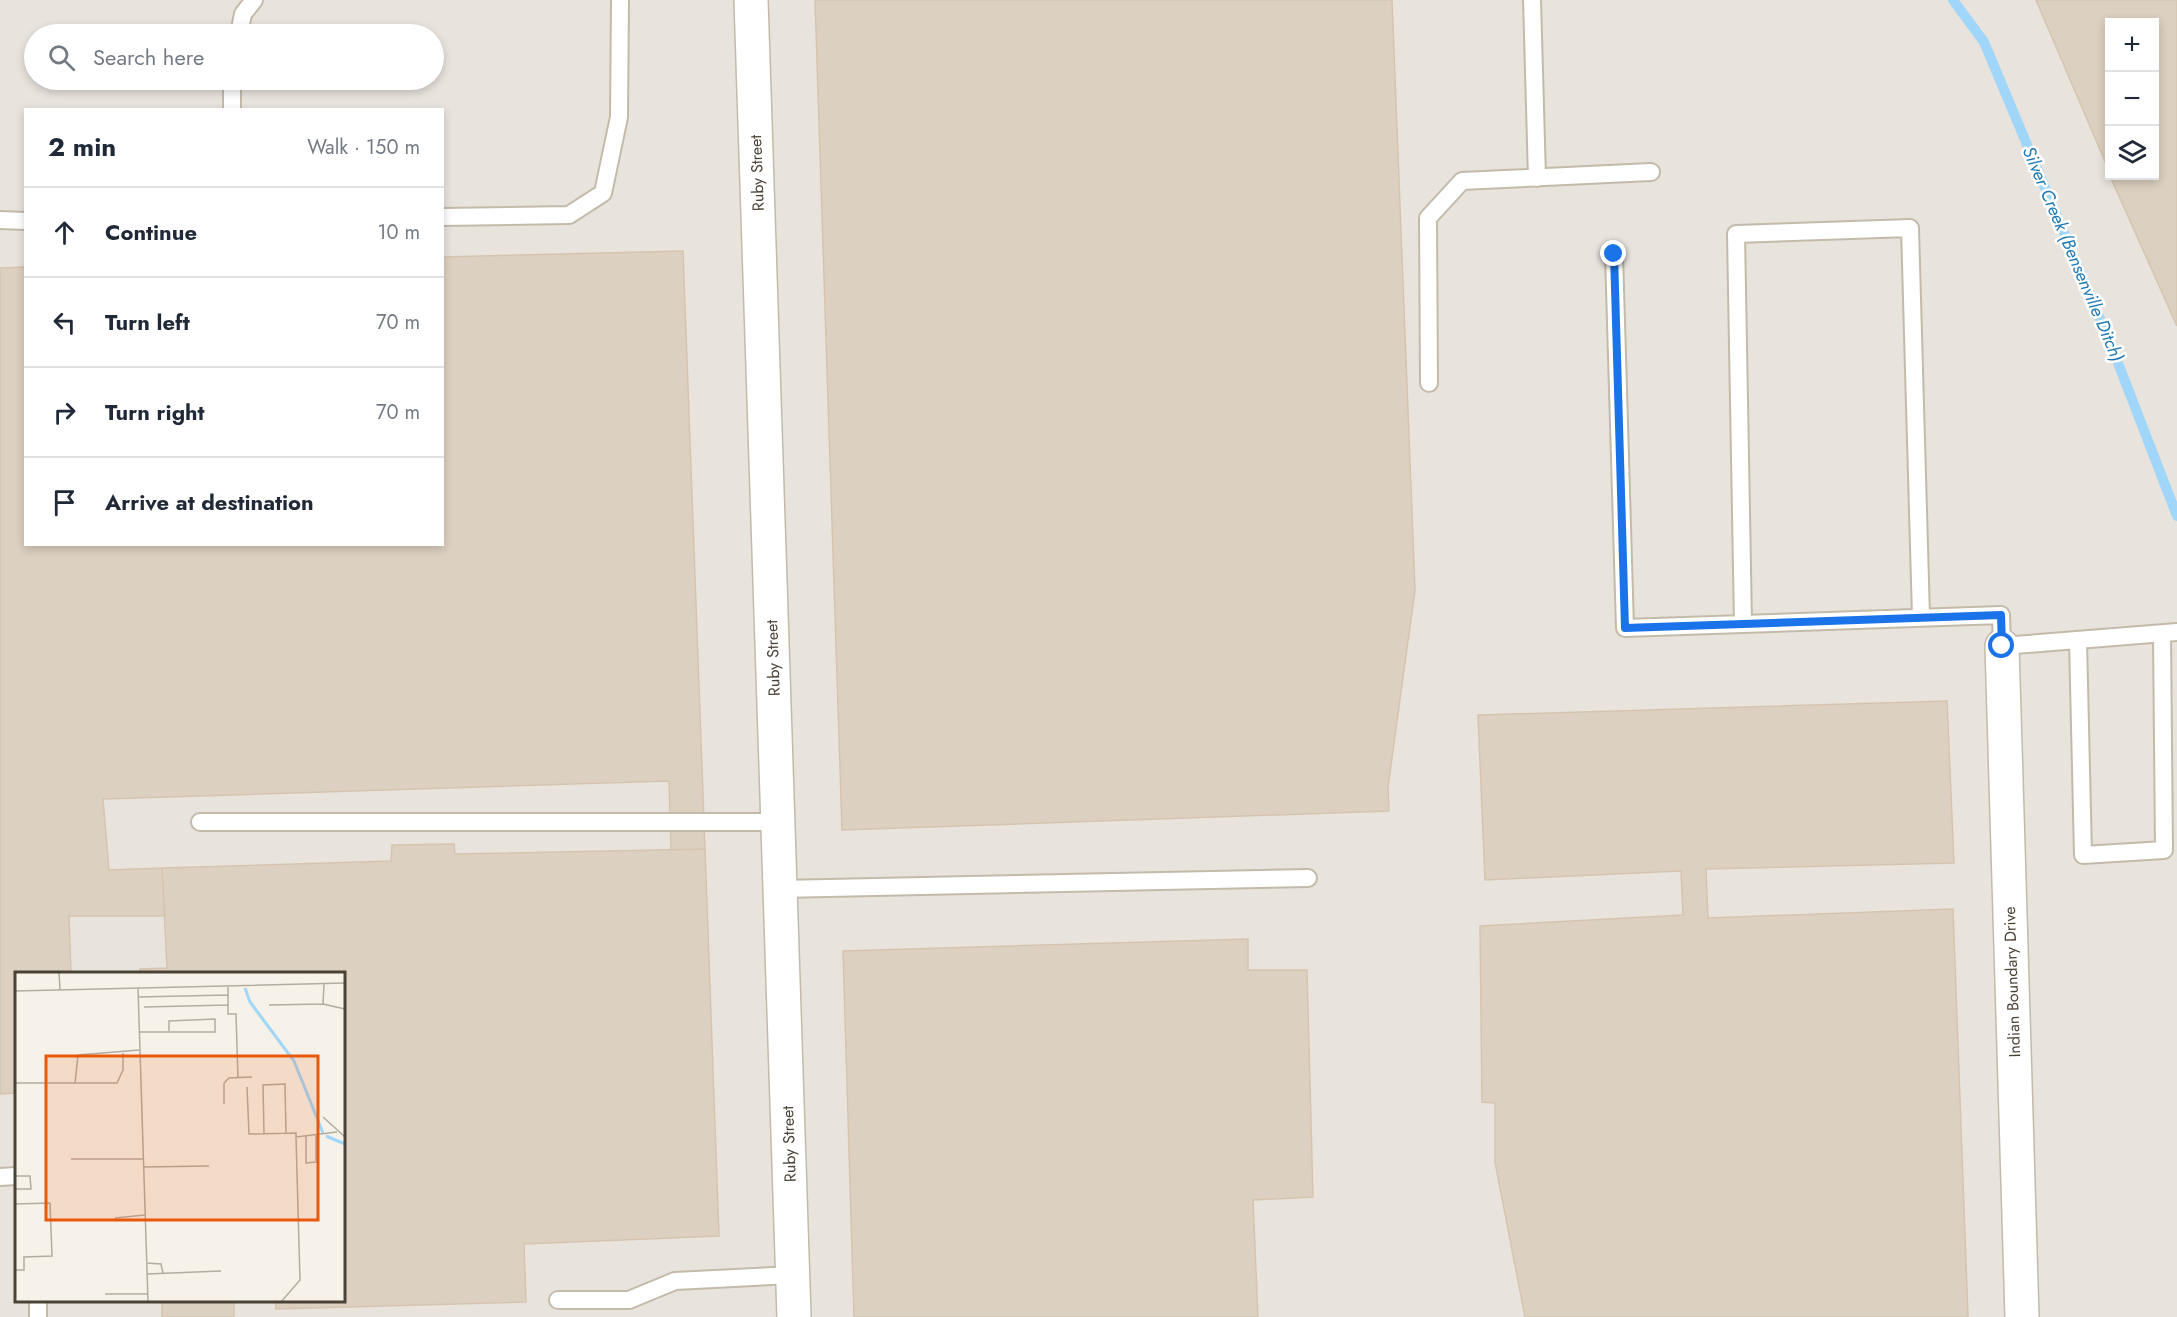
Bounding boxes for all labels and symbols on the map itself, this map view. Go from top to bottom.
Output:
street label: Ruby Street [744,134,770,212]
water label: Silver Creek (Bensenville Ditch) [2016,142,2130,366]
route end [1600,240,1626,266]
street label: Ruby Street [760,619,786,697]
route start [1988,632,2014,658]
street label: Indian Boundary Drive [1998,906,2026,1058]
inset map [15,972,345,1302]
street label: Ruby Street [776,1105,802,1183]

